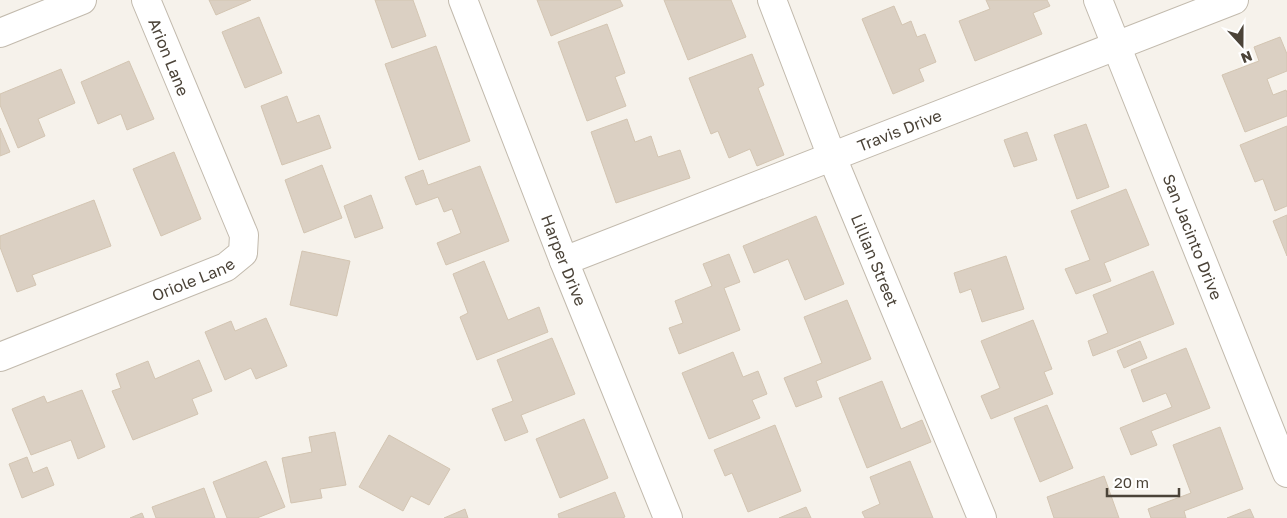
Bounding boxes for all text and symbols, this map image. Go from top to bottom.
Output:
street label: Arion Lane [144,15,194,99]
north arrow [1217,20,1267,70]
text: N [1239,48,1255,67]
street label: Travis Drive [854,105,944,156]
street label: San Jacinto Drive [1159,171,1227,302]
street label: Lillian Street [847,211,903,310]
street label: Harper Drive [537,212,591,309]
street label: Oriole Lane [149,254,239,306]
scale bar [1107,466,1180,498]
text: 20 m [1114,473,1149,491]

